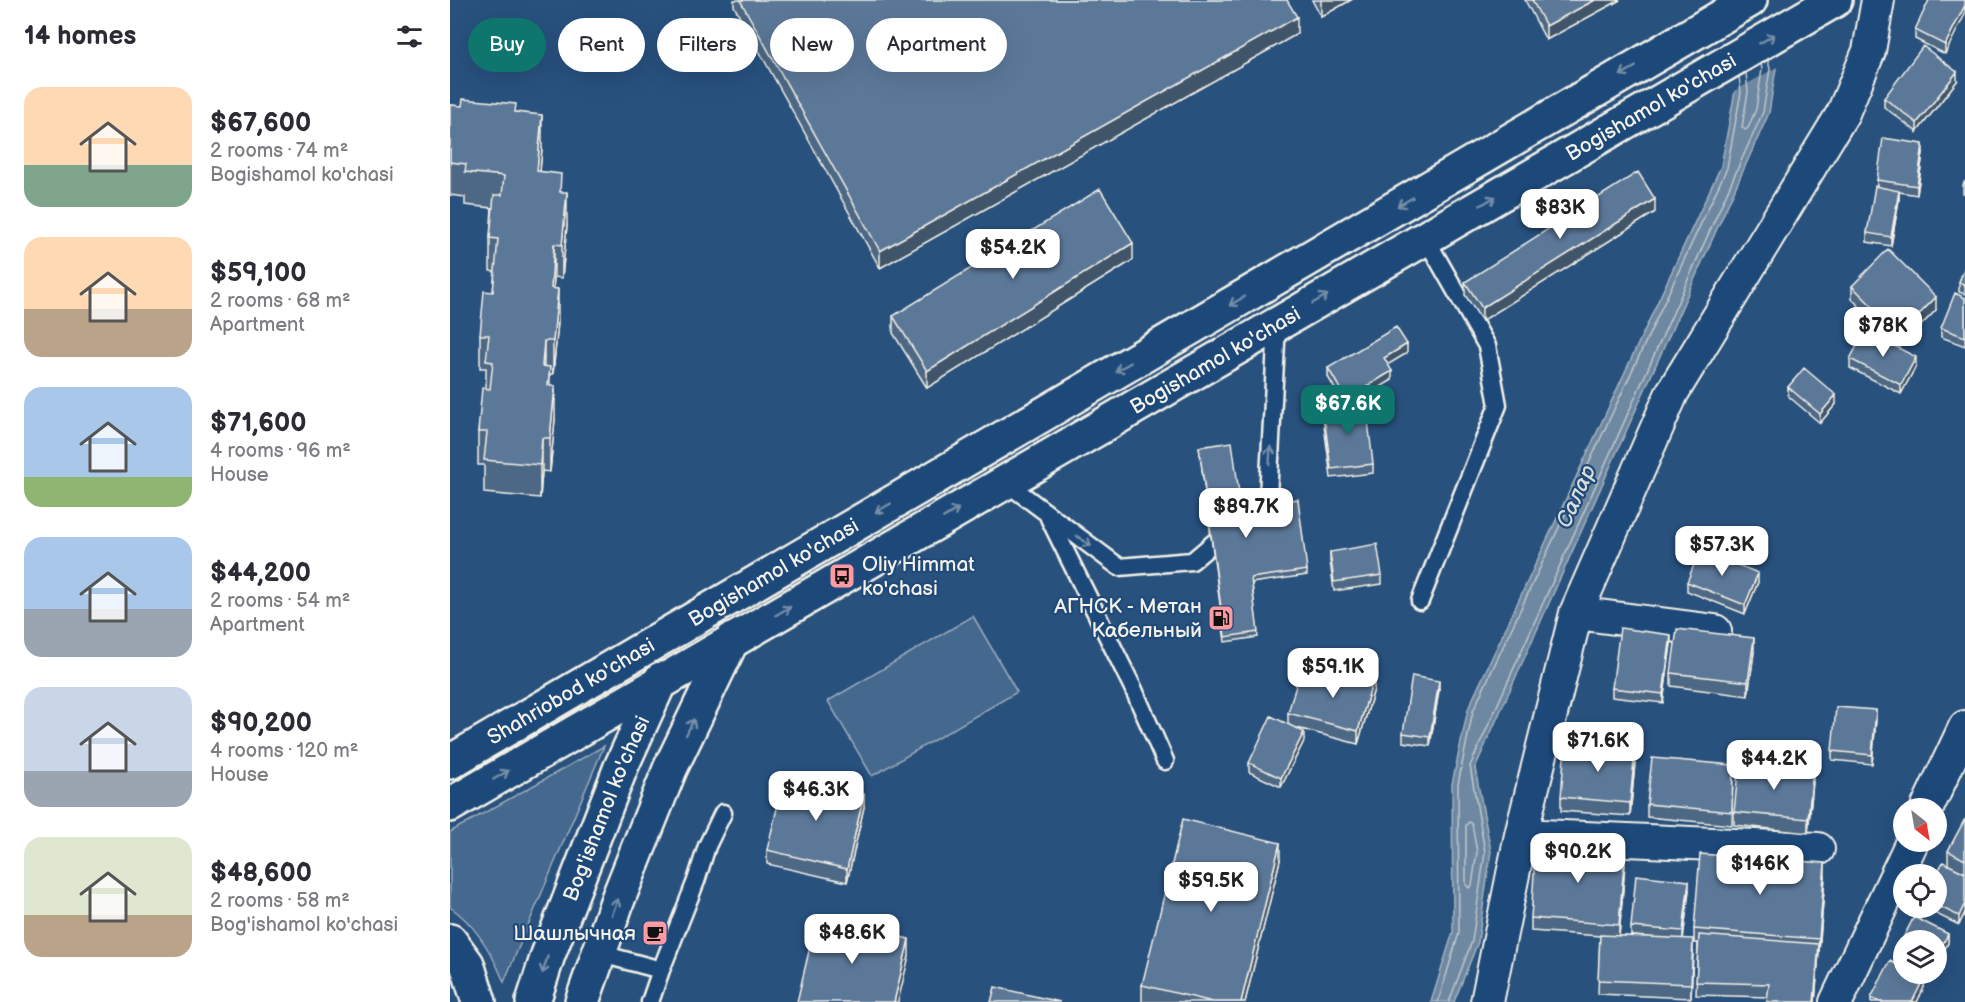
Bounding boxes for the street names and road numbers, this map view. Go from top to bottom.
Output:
street label: Bogishamol ko'chasi [1561,48,1741,167]
street label: Bogishamol ko'chasi [1126,301,1305,420]
street label: Bogishamol ko'chasi [684,513,863,632]
street label: Shahriobod ko'chasi [483,633,659,750]
street label: Bog'ishamol ko'chasi [558,712,656,905]

